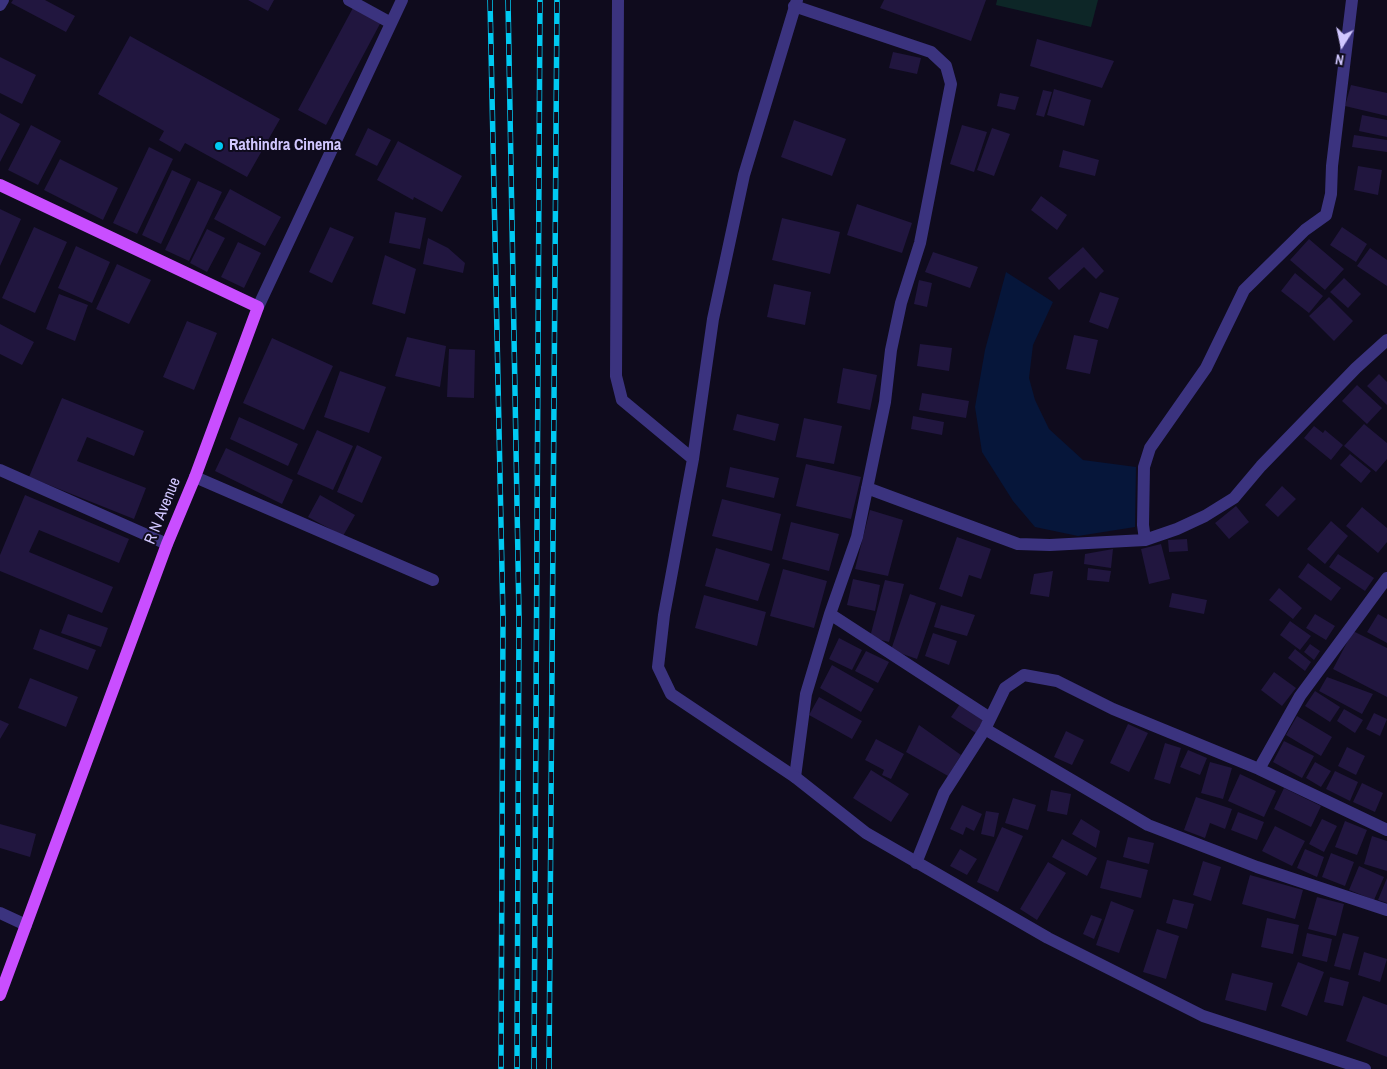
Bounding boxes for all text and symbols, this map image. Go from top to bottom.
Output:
north arrow [1317,20,1367,70]
text: N [1334,50,1345,69]
place label: Rathindra Cinema [229,136,341,156]
marker: Rathindra Cinema [213,140,225,152]
street label: R N Avenue [141,475,185,547]

